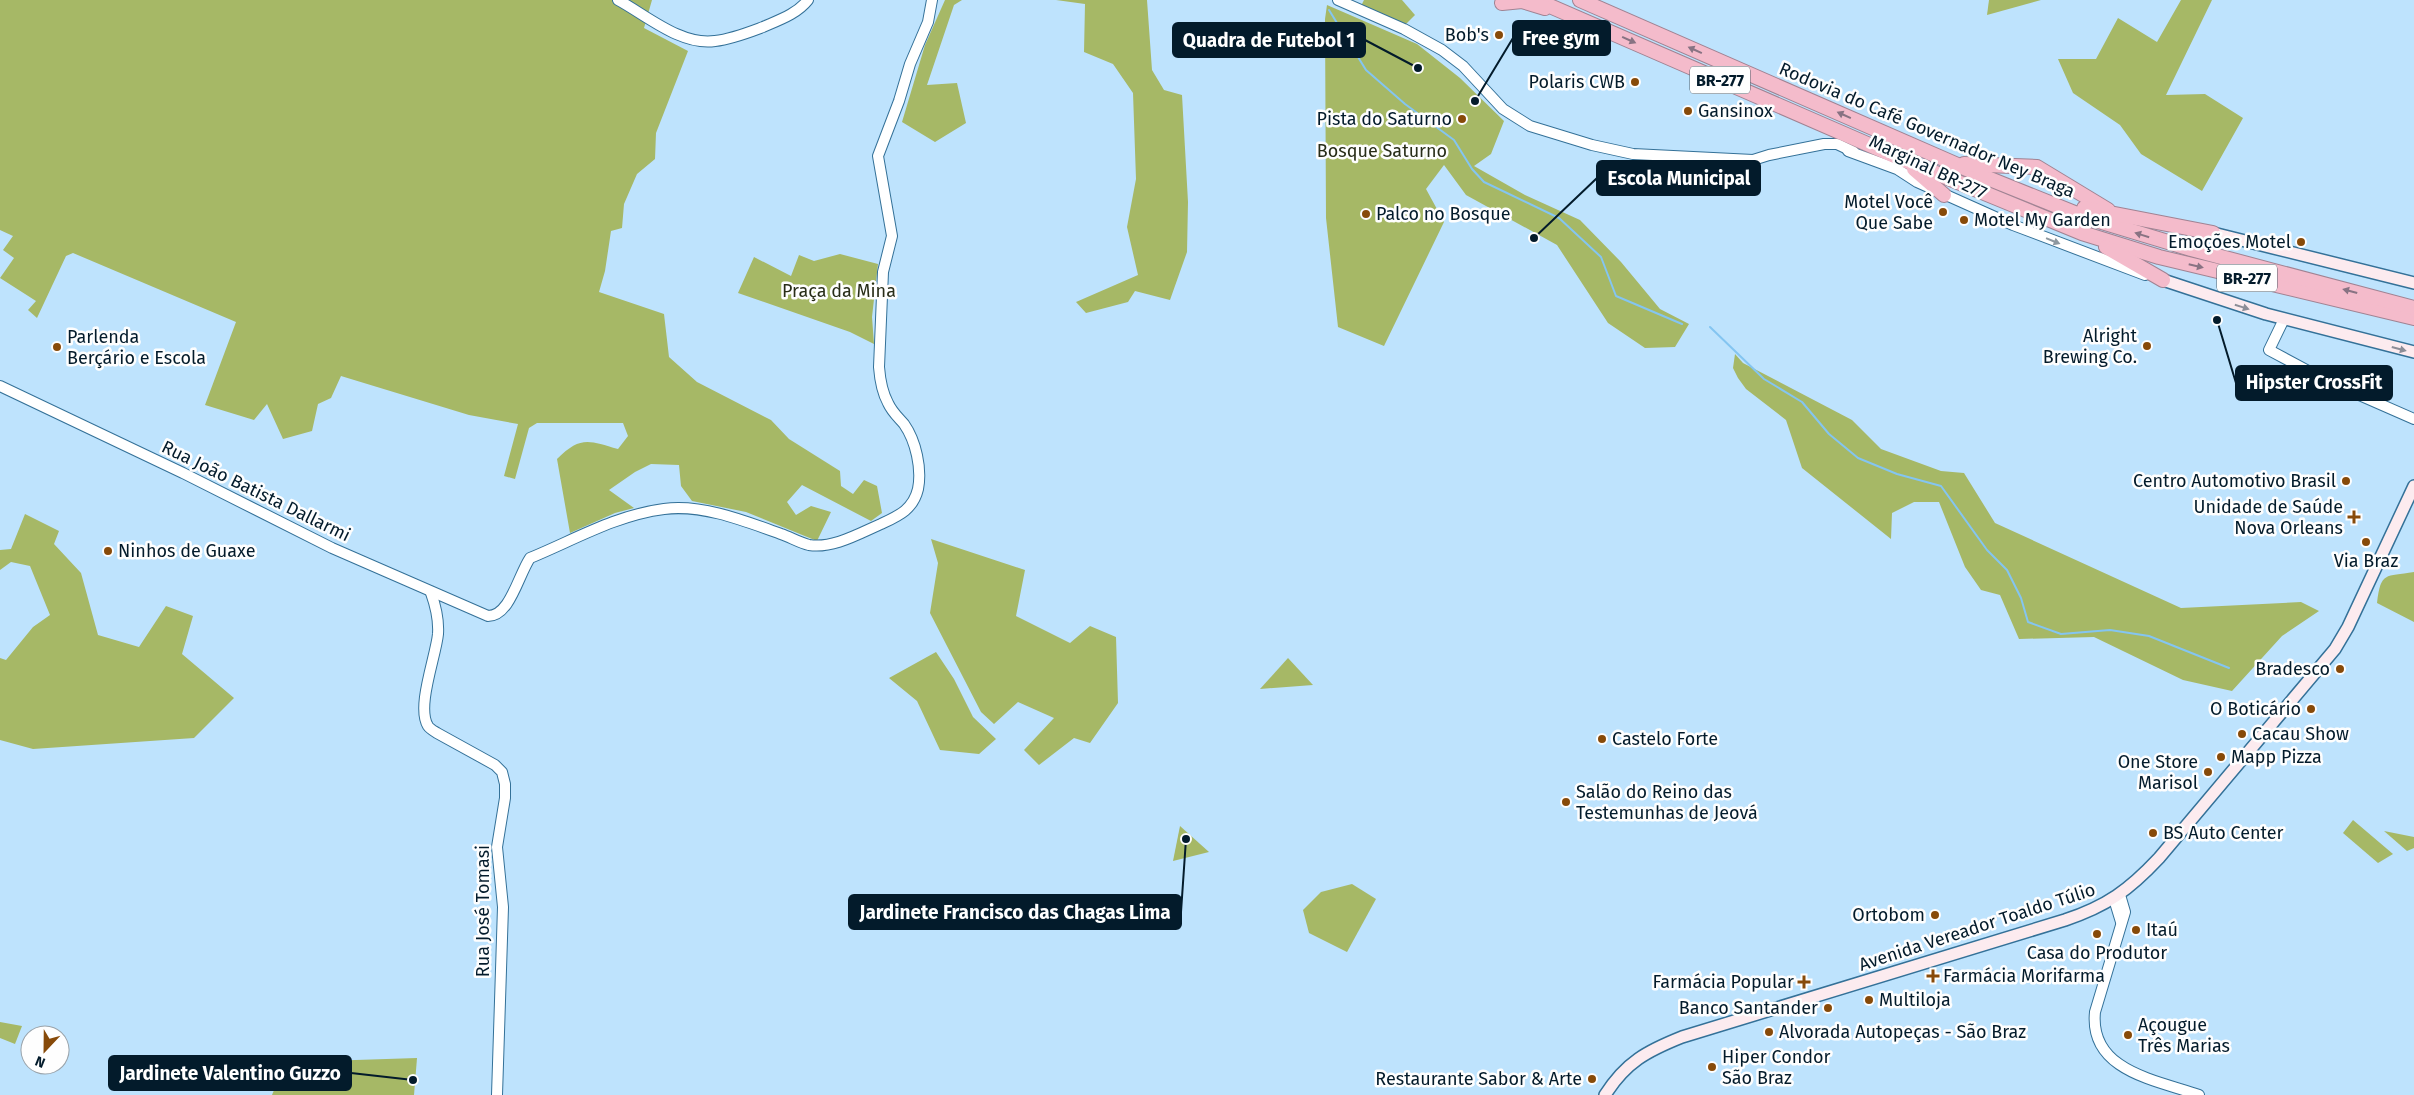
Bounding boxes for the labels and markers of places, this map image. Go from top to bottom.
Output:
callout: Free gym [1513,21,1610,55]
callout: Quadra de Futebol 1 [1173,23,1365,57]
place label: Bob's [1445,24,1489,46]
marker: Bob's [1493,29,1505,41]
place label: Polaris CWB [1529,71,1625,93]
marker: Polaris CWB [1629,76,1641,88]
place label: Gansinox [1698,100,1773,122]
marker: Gansinox [1682,105,1694,117]
place label: Pista do Saturno [1316,108,1452,130]
marker: Pista do Saturno [1456,113,1468,125]
callout: Escola Municipal [1597,161,1760,195]
place label: Motel Você Que Sabe [1844,191,1933,234]
place label: Palco no Bosque [1376,203,1511,225]
marker: Motel Você Que Sabe [1937,206,1949,218]
marker: Palco no Bosque [1360,208,1372,220]
place label: Motel My Garden [1974,209,2111,231]
marker: Motel My Garden [1958,214,1970,226]
place label: Emoções Motel [2168,231,2291,253]
marker: Emoções Motel [2295,236,2307,248]
place label: Alright Brewing Co. [2043,325,2137,368]
place label: Parlenda Berçário e Escola [67,326,206,369]
marker: Alright Brewing Co. [2141,340,2153,352]
marker: Parlenda Berçário e Escola [51,341,63,353]
callout: Hipster CrossFit [2236,366,2392,400]
place label: Centro Automotivo Brasil [2133,470,2336,492]
marker: Centro Automotivo Brasil [2340,475,2352,487]
place label: Unidade de Saúde Nova Orleans [2194,496,2343,539]
marker: Unidade de Saúde Nova Orleans [2347,510,2361,524]
marker: Via Braz [2360,536,2372,548]
place label: Ninhos de Guaxe [118,540,256,562]
marker: Ninhos de Guaxe [102,545,114,557]
place label: Via Braz [2334,550,2398,572]
place label: Bradesco [2255,658,2330,680]
marker: Bradesco [2334,663,2346,675]
place label: O Boticário [2210,698,2301,720]
marker: O Boticário [2305,703,2317,715]
place label: Cacau Show [2252,723,2349,745]
place label: Castelo Forte [1612,728,1718,750]
marker: Cacau Show [2236,728,2248,740]
marker: Castelo Forte [1596,733,1608,745]
place label: Mapp Pizza [2231,746,2322,768]
place label: One Store Marisol [2118,751,2198,794]
marker: Mapp Pizza [2215,751,2227,763]
marker: One Store Marisol [2202,766,2214,778]
place label: Salão do Reino das Testemunhas de Jeová [1576,781,1758,824]
marker: Salão do Reino das Testemunhas de Jeová [1560,796,1572,808]
place label: BS Auto Center [2163,822,2284,844]
marker: BS Auto Center [2147,827,2159,839]
callout: Jardinete Francisco das Chagas Lima [849,895,1181,929]
place label: Ortobom [1852,904,1925,926]
marker: Ortobom [1929,909,1941,921]
place label: Itaú [2146,919,2178,941]
marker: Itaú [2130,924,2142,936]
marker: Casa do Produtor [2091,928,2103,940]
place label: Casa do Produtor [2027,942,2167,964]
place label: Farmácia Morifarma [1943,965,2105,987]
marker: Farmácia Morifarma [1927,970,1939,982]
place label: Farmácia Popular [1653,971,1794,993]
marker: Farmácia Popular [1798,976,1810,988]
place label: Multiloja [1879,989,1951,1011]
marker: Multiloja [1863,994,1875,1006]
place label: Banco Santander [1679,997,1818,1019]
marker: Banco Santander [1822,1002,1834,1014]
place label: Açougue Três Marias [2138,1014,2230,1057]
place label: Alvorada Autopeças - São Braz [1779,1021,2026,1043]
marker: Alvorada Autopeças - São Braz [1763,1026,1775,1038]
marker: Açougue Três Marias [2122,1029,2134,1041]
place label: Hiper Condor São Braz [1722,1046,1831,1089]
callout: Jardinete Valentino Guzzo [109,1056,351,1090]
marker: Hiper Condor São Braz [1706,1061,1718,1073]
place label: Restaurante Sabor & Arte [1375,1068,1582,1090]
marker: Restaurante Sabor & Arte [1586,1073,1598,1085]

